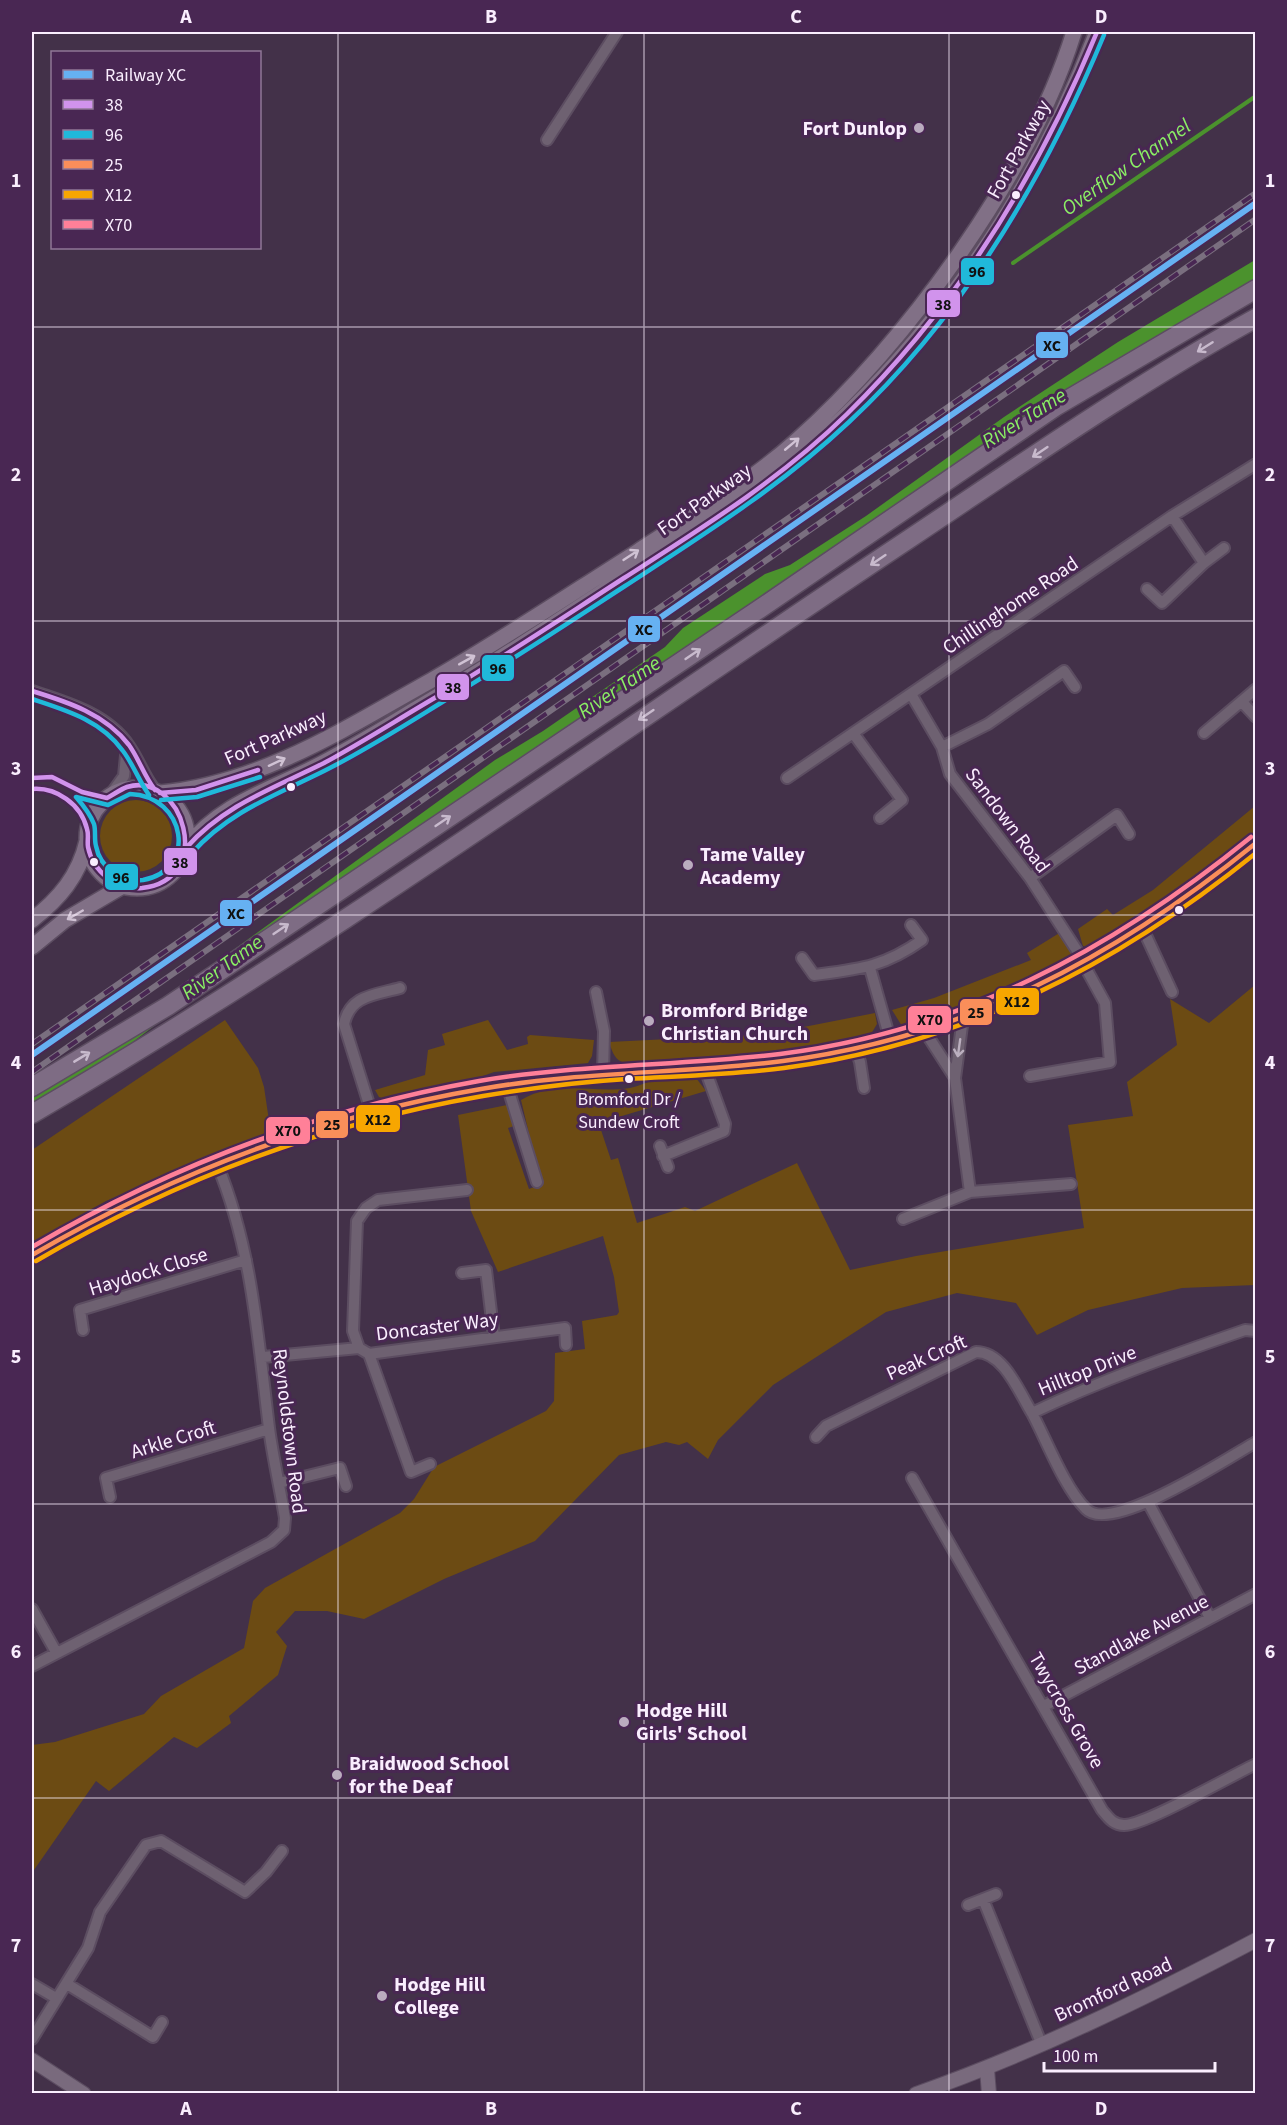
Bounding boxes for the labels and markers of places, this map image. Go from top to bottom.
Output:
place label: Fort Dunlop [802,115,907,143]
marker: Fort Dunlop [912,121,926,135]
unlabelled marker [1010,189,1022,201]
unlabelled marker [285,781,297,793]
place label: Tame Valley Academy [699,841,806,892]
unlabelled marker [88,856,100,868]
marker: Tame Valley Academy [681,858,695,872]
unlabelled marker [1173,904,1185,916]
place label: Bromford Bridge Christian Church [661,997,808,1048]
marker: Bromford Bridge Christian Church [642,1014,656,1028]
marker: Bromford Dr / Sundew Croft [623,1073,635,1085]
place label: Bromford Dr / Sundew Croft [577,1087,681,1135]
place label: Hodge Hill Girls' School [636,1697,747,1748]
marker: Hodge Hill Girls' School [617,1715,631,1729]
place label: Braidwood School for the Deaf [349,1750,509,1801]
marker: Braidwood School for the Deaf [330,1768,344,1782]
place label: Hodge Hill College [394,1971,485,2022]
marker: Hodge Hill College [375,1989,389,2003]

